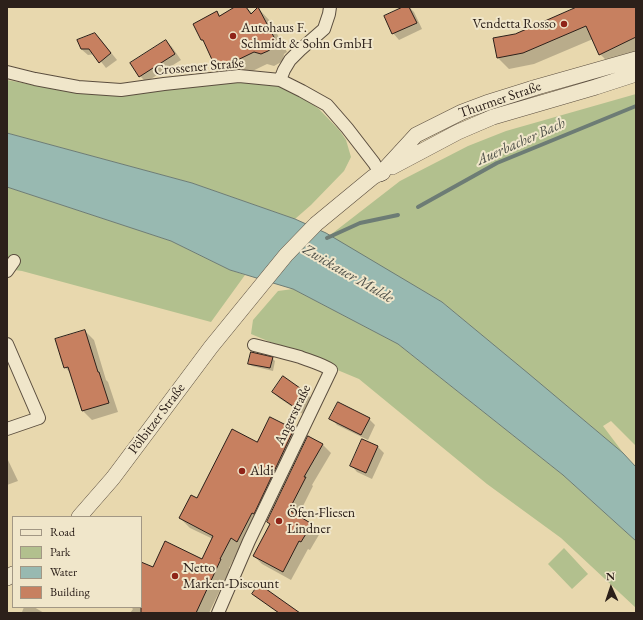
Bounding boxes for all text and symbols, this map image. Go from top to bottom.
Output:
place label: Vendetta Rosso [473,16,556,32]
marker: Vendetta Rosso [559,19,569,29]
place label: Autohaus F. Schmidt & Sohn GmbH [241,20,373,52]
marker: Autohaus F. Schmidt & Sohn GmbH [228,31,238,41]
street label: Crossener Straße [153,55,245,79]
street label: Thurmer Straße [457,78,543,122]
water label: Auerbacher Bach [474,114,568,170]
water label: Zwickauer Mulde [299,241,397,307]
street label: Pölbitzer Straße [125,380,189,458]
street label: Angerstraße [271,382,315,448]
place label: Aldi [250,463,274,479]
marker: Aldi [237,466,247,476]
place label: Öfen-Fliesen Lindner [287,505,355,538]
legend [12,516,142,608]
marker: Öfen-Fliesen Lindner [274,516,284,526]
text: Road [50,524,75,540]
text: Park [50,544,70,560]
place label: Netto Marken-Discount [183,560,279,592]
text: Water [50,564,77,580]
north arrow [591,568,631,608]
text: N [606,569,615,583]
marker: Netto Marken-Discount [170,571,180,581]
text: Building [50,584,90,600]

